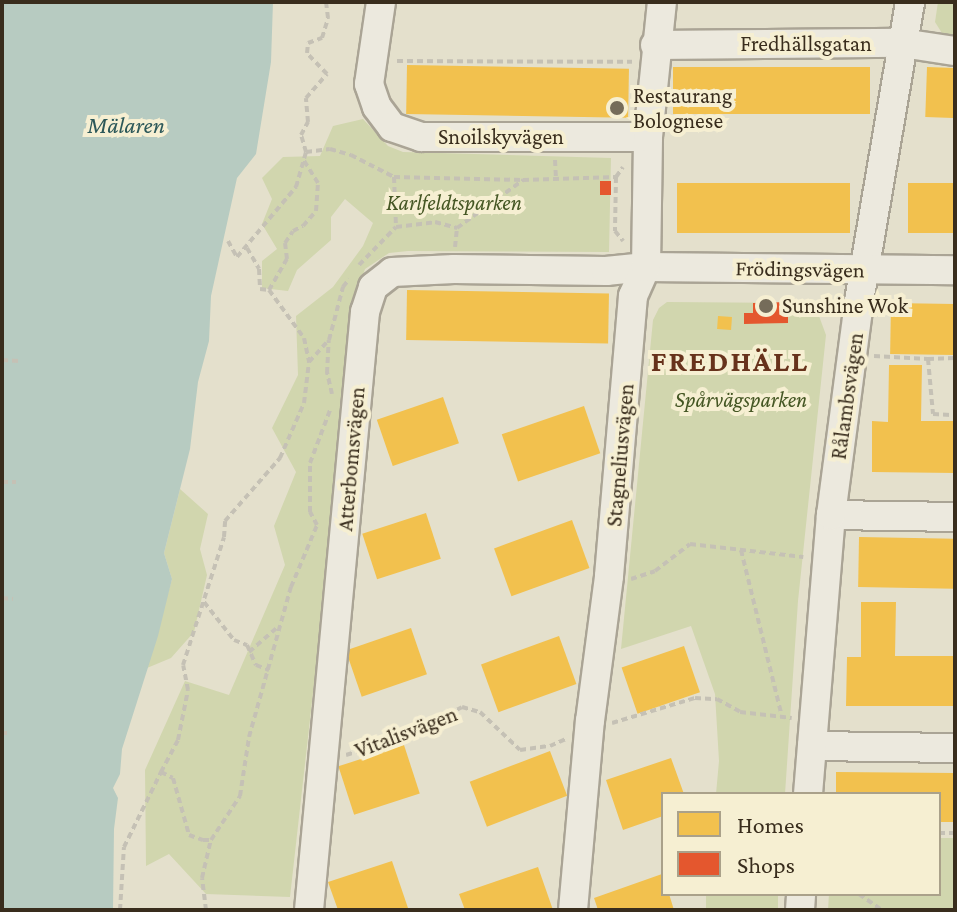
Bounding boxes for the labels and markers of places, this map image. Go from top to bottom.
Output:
place label: Restaurang Bolognese [633,82,732,134]
marker: Restaurang Bolognese [608,99,626,117]
place label: Sunshine Wok [782,293,908,319]
marker: Sunshine Wok [757,297,775,315]

